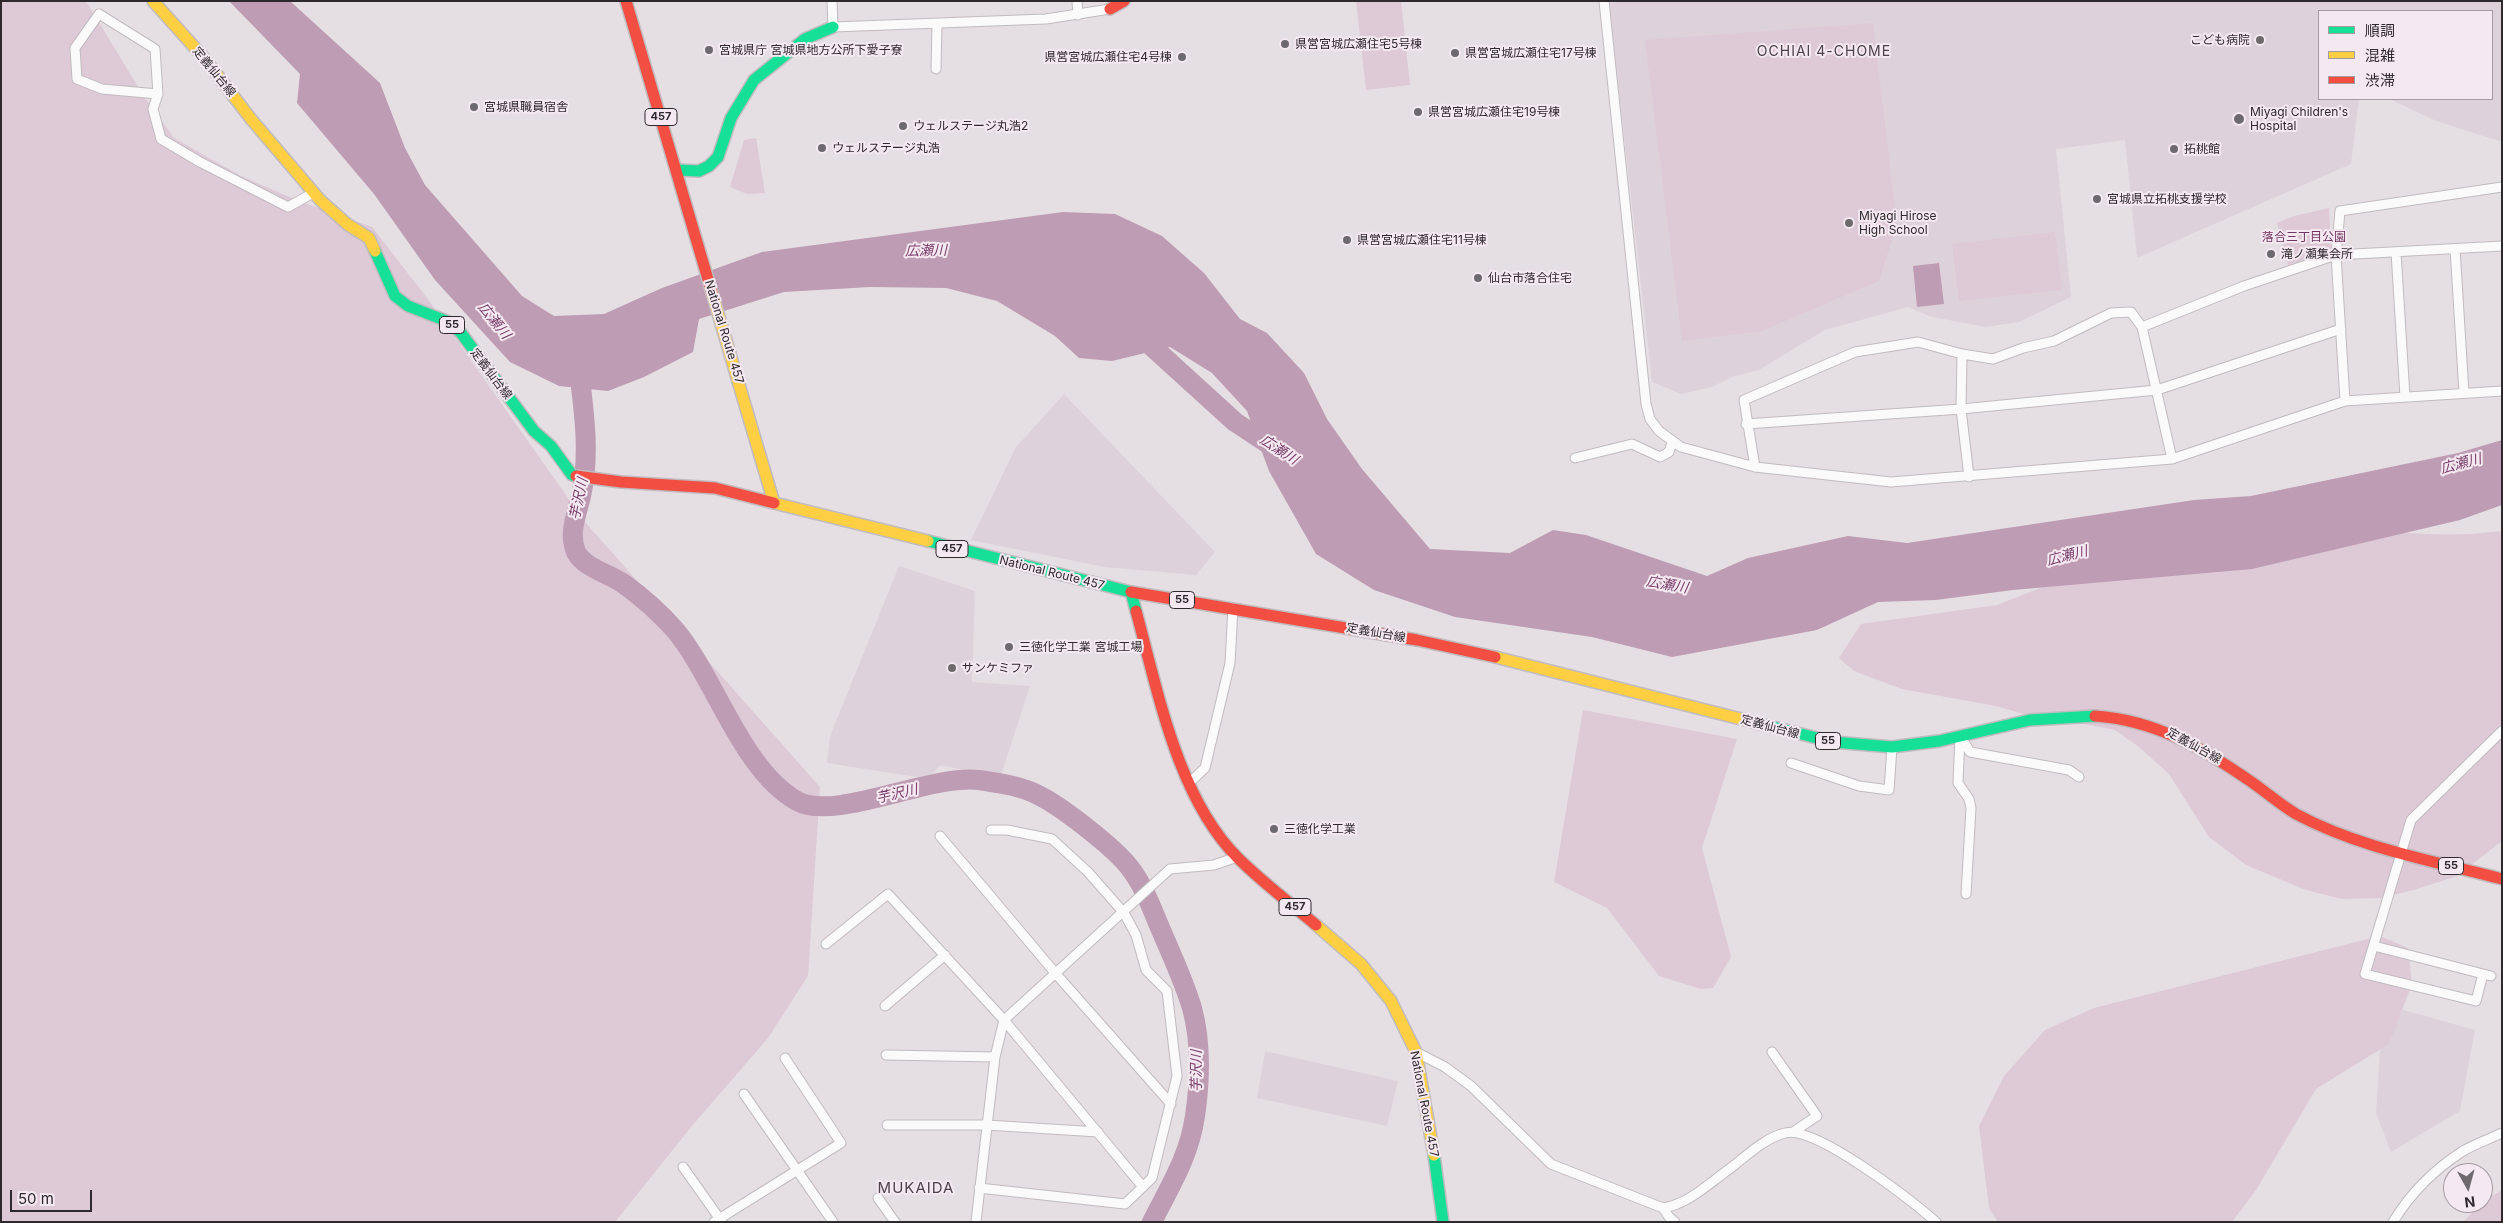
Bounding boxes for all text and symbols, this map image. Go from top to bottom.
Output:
legend [2318,10,2493,100]
text: 順調 [2365,21,2395,40]
place label: こども病院 [2190,33,2250,47]
marker: こども病院 [2254,34,2266,46]
place label: 県営宮城広瀬住宅5号棟 [1295,37,1422,51]
marker: 県営宮城広瀬住宅5号棟 [1279,38,1291,50]
place label: 宮城県庁 宮城県地方公所下愛子寮 [719,43,902,57]
street label: 定義仙台線 [190,44,238,100]
marker: 宮城県庁 宮城県地方公所下愛子寮 [703,44,715,56]
district label: OCHIAI 4-CHOME [1755,44,1893,60]
place label: 県営宮城広瀬住宅17号棟 [1465,46,1597,60]
text: 混雑 [2365,46,2395,65]
marker: 県営宮城広瀬住宅17号棟 [1449,47,1461,59]
place label: 県営宮城広瀬住宅4号棟 [1044,50,1172,64]
marker: 県営宮城広瀬住宅4号棟 [1176,51,1188,63]
text: 渋滞 [2365,71,2395,90]
place label: 宮城県職員宿舎 [484,100,568,114]
marker: 宮城県職員宿舎 [468,101,480,113]
place label: 県営宮城広瀬住宅19号棟 [1428,105,1560,119]
place label: Miyagi Children's Hospital [2250,105,2348,133]
marker: 県営宮城広瀬住宅19号棟 [1412,106,1424,118]
road number: 457 [645,108,677,125]
marker: Miyagi Children's Hospital [2232,112,2246,126]
place label: ウェルステージ丸浩2 [913,119,1028,133]
marker: ウェルステージ丸浩2 [897,120,909,132]
place label: ウェルステージ丸浩 [832,141,940,155]
marker: ウェルステージ丸浩 [816,142,828,154]
place label: 拓桃館 [2184,142,2220,156]
marker: 拓桃館 [2168,143,2180,155]
place label: 宮城県立拓桃支援学校 [2107,192,2227,206]
marker: 宮城県立拓桃支援学校 [2091,193,2103,205]
place label: Miyagi Hirose High School [1859,209,1936,237]
marker: Miyagi Hirose High School [1843,217,1855,229]
park label: 落合三丁目公園 [2262,230,2346,244]
place label: 県営宮城広瀬住宅11号棟 [1357,233,1487,247]
marker: 県営宮城広瀬住宅11号棟 [1341,234,1353,246]
water label: 広瀬川 [905,242,947,260]
place label: 滝ノ瀬集会所 [2281,247,2353,261]
marker: 滝ノ瀬集会所 [2265,248,2277,260]
place label: 仙台市落合住宅 [1488,271,1572,285]
marker: 仙台市落合住宅 [1472,272,1484,284]
street label: National Route 457 [701,278,747,386]
water label: 広瀬川 [474,299,514,343]
road number: 55 [440,316,464,334]
street label: 定義仙台線 [467,346,515,402]
water label: 広瀬川 [1257,432,1301,468]
water label: 広瀬川 [2439,450,2483,478]
water label: 芋沢川 [566,477,592,521]
road number: 457 [936,540,968,558]
water label: 広瀬川 [2045,543,2089,569]
street label: National Route 457 [998,553,1106,593]
water label: 広瀬川 [1645,573,1689,597]
road number: 55 [1170,592,1194,608]
street label: 定義仙台線 [1345,621,1407,645]
place label: 三徳化学工業 宮城工場 [1019,640,1142,654]
marker: 三徳化学工業 宮城工場 [1003,641,1015,653]
place label: サンケミファ [962,661,1034,675]
marker: サンケミファ [946,662,958,674]
street label: 定義仙台線 [1739,712,1801,742]
street label: 定義仙台線 [2164,725,2224,767]
road number: 55 [1816,732,1840,749]
water label: 芋沢川 [875,781,919,807]
place label: 三徳化学工業 [1284,822,1356,836]
marker: 三徳化学工業 [1268,823,1280,835]
road number: 55 [2438,858,2464,874]
road number: 457 [1279,899,1311,916]
water label: 芋沢川 [1189,1050,1205,1092]
street label: National Route 457 [1407,1050,1441,1158]
north arrow [2443,1163,2493,1213]
district label: MUKAIDA [877,1179,955,1197]
scale bar [12,1180,95,1212]
text: 50 m [18,1189,54,1208]
text: N [2463,1193,2476,1211]

